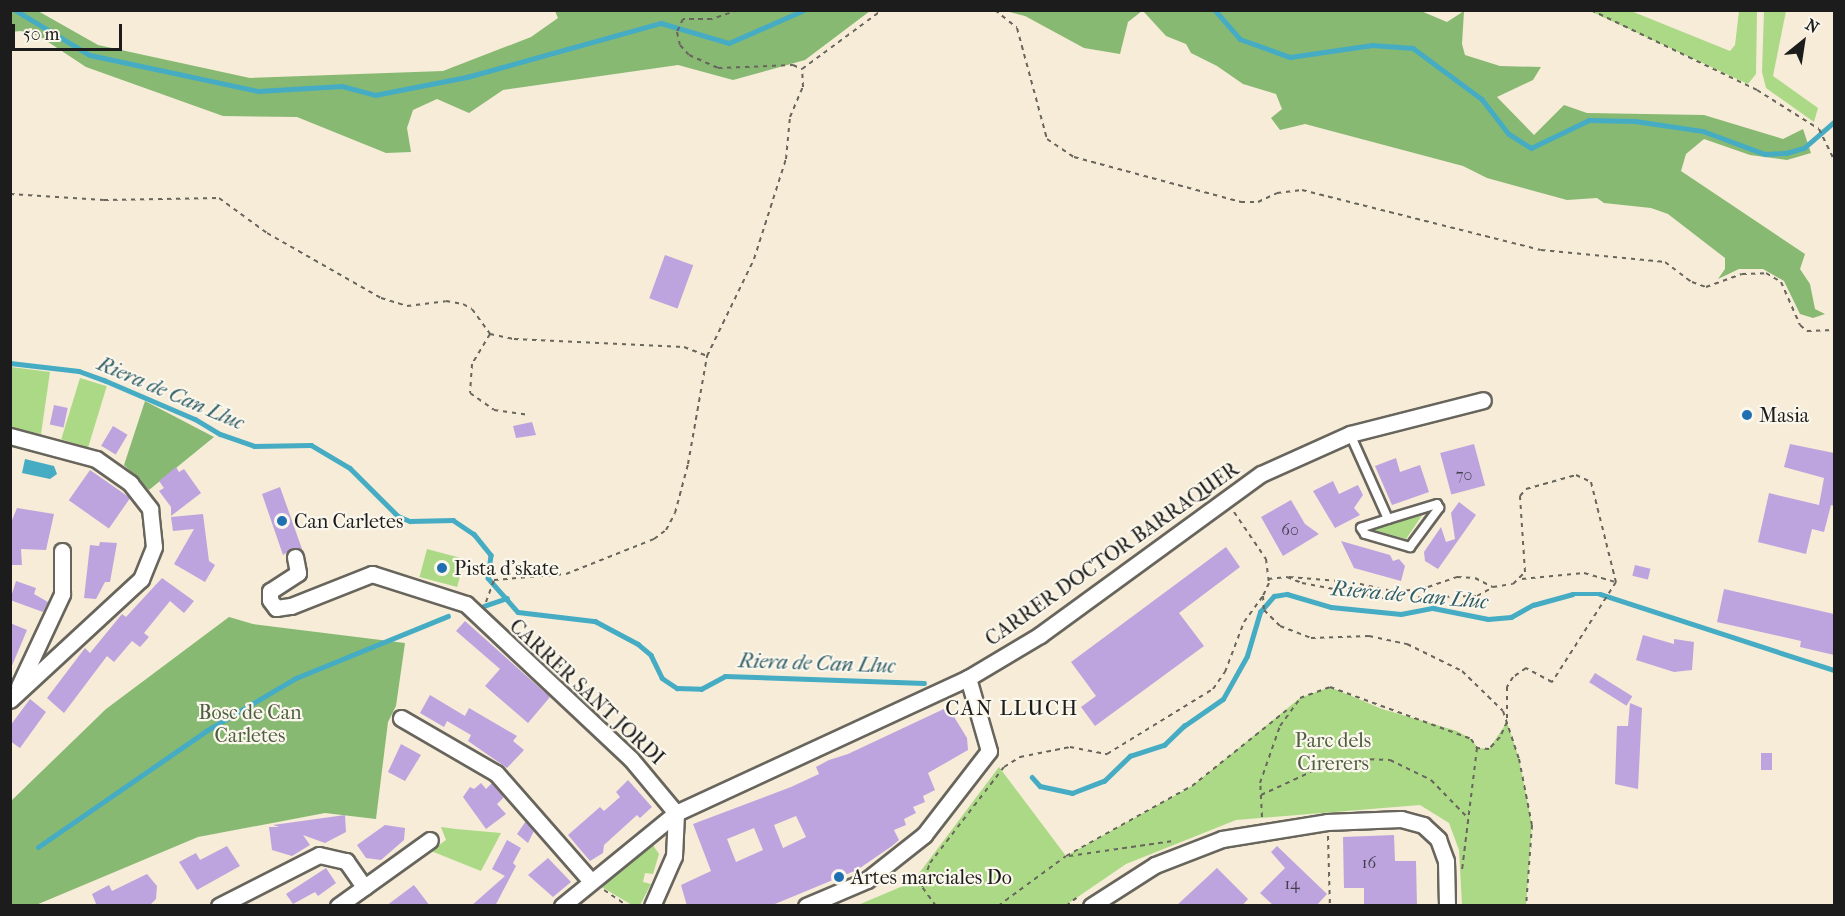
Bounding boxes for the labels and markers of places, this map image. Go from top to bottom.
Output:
place label: Masia [1759,403,1809,427]
marker: Masia [1740,408,1754,422]
place label: Can Carletes [294,509,403,533]
marker: Can Carletes [275,514,289,528]
place label: Pista d'skate [454,556,559,580]
marker: Pista d'skate [435,561,449,575]
place label: Artes marciales Do [851,865,1012,889]
marker: Artes marciales Do [832,870,846,884]

